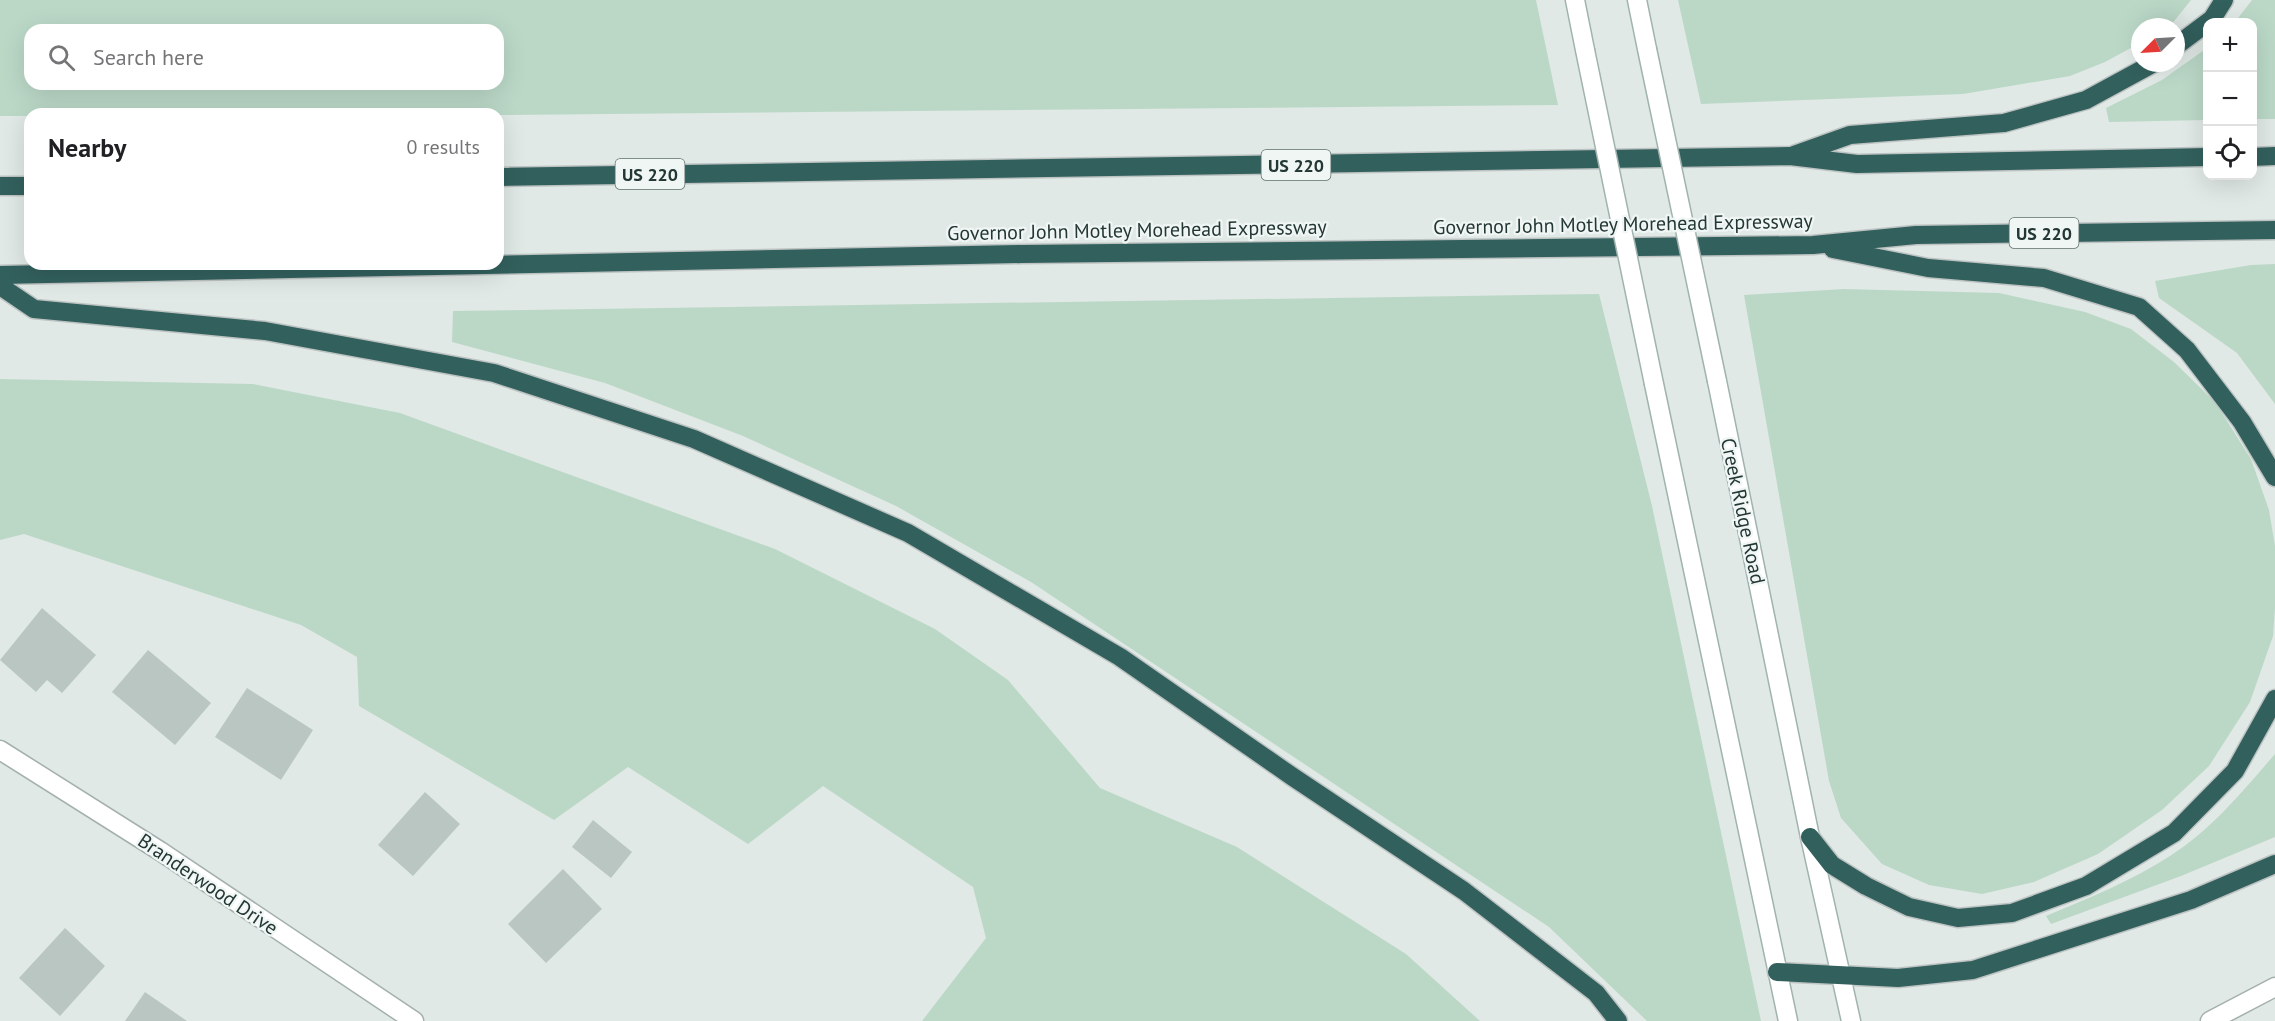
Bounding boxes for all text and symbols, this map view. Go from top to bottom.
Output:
north arrow [2131,18,2185,72]
map controls [2203,18,2257,180]
button: + [2203,18,2257,72]
search box [24,24,504,90]
icon: search [45,41,78,74]
text: Search here [93,43,204,71]
button: − [2203,72,2257,126]
button: locate [2203,126,2257,180]
text: Nearby [48,131,126,164]
text: 0 results [407,134,480,160]
road number: US 220 [1262,150,1330,180]
road number: US 220 [616,159,684,189]
street label: Governor John Motley Morehead Expressway [1433,208,1814,240]
street label: Governor John Motley Morehead Expressway [947,214,1328,246]
road number: US 220 [2010,218,2078,248]
street label: Creek Ridge Road [1715,435,1771,587]
street label: Branderwood Drive [133,827,283,941]

